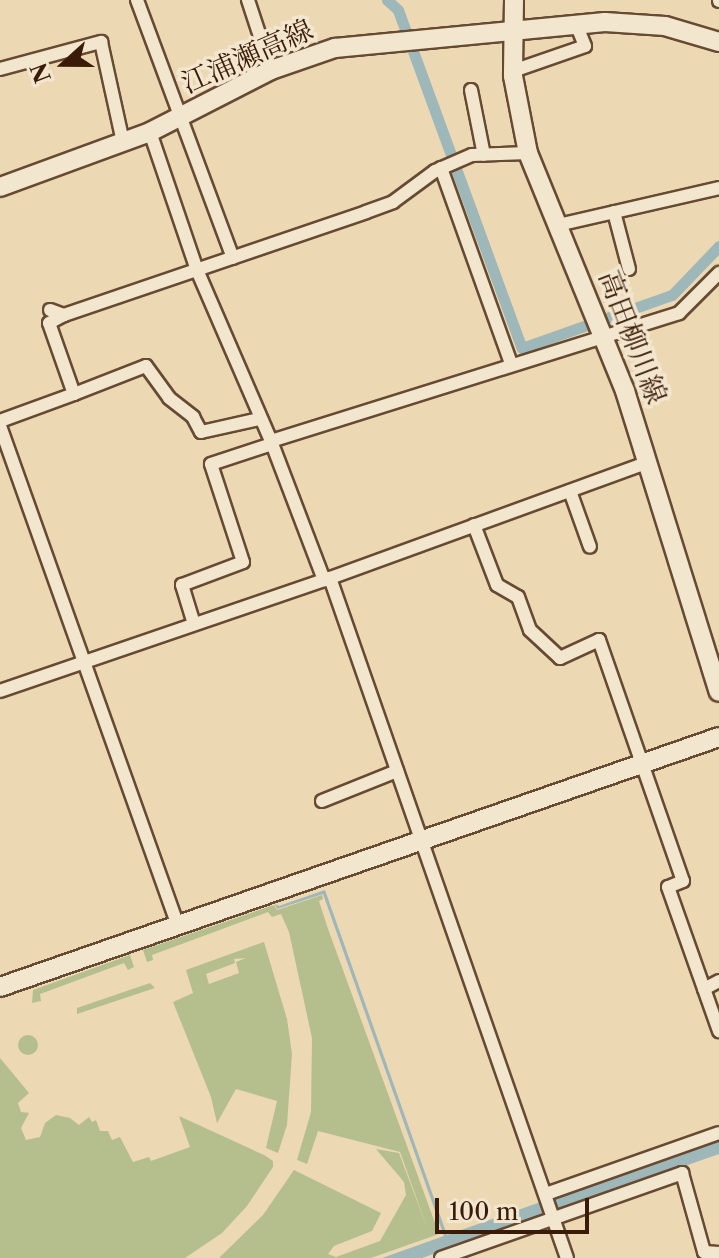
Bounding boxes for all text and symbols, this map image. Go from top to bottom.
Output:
street label: 江浦瀬高線 [176,12,318,100]
north arrow [24,24,104,104]
text: N [25,59,57,87]
street label: 高田柳川線 [592,266,674,408]
scale bar [439,1182,593,1232]
text: 100 m [449,1197,518,1226]

